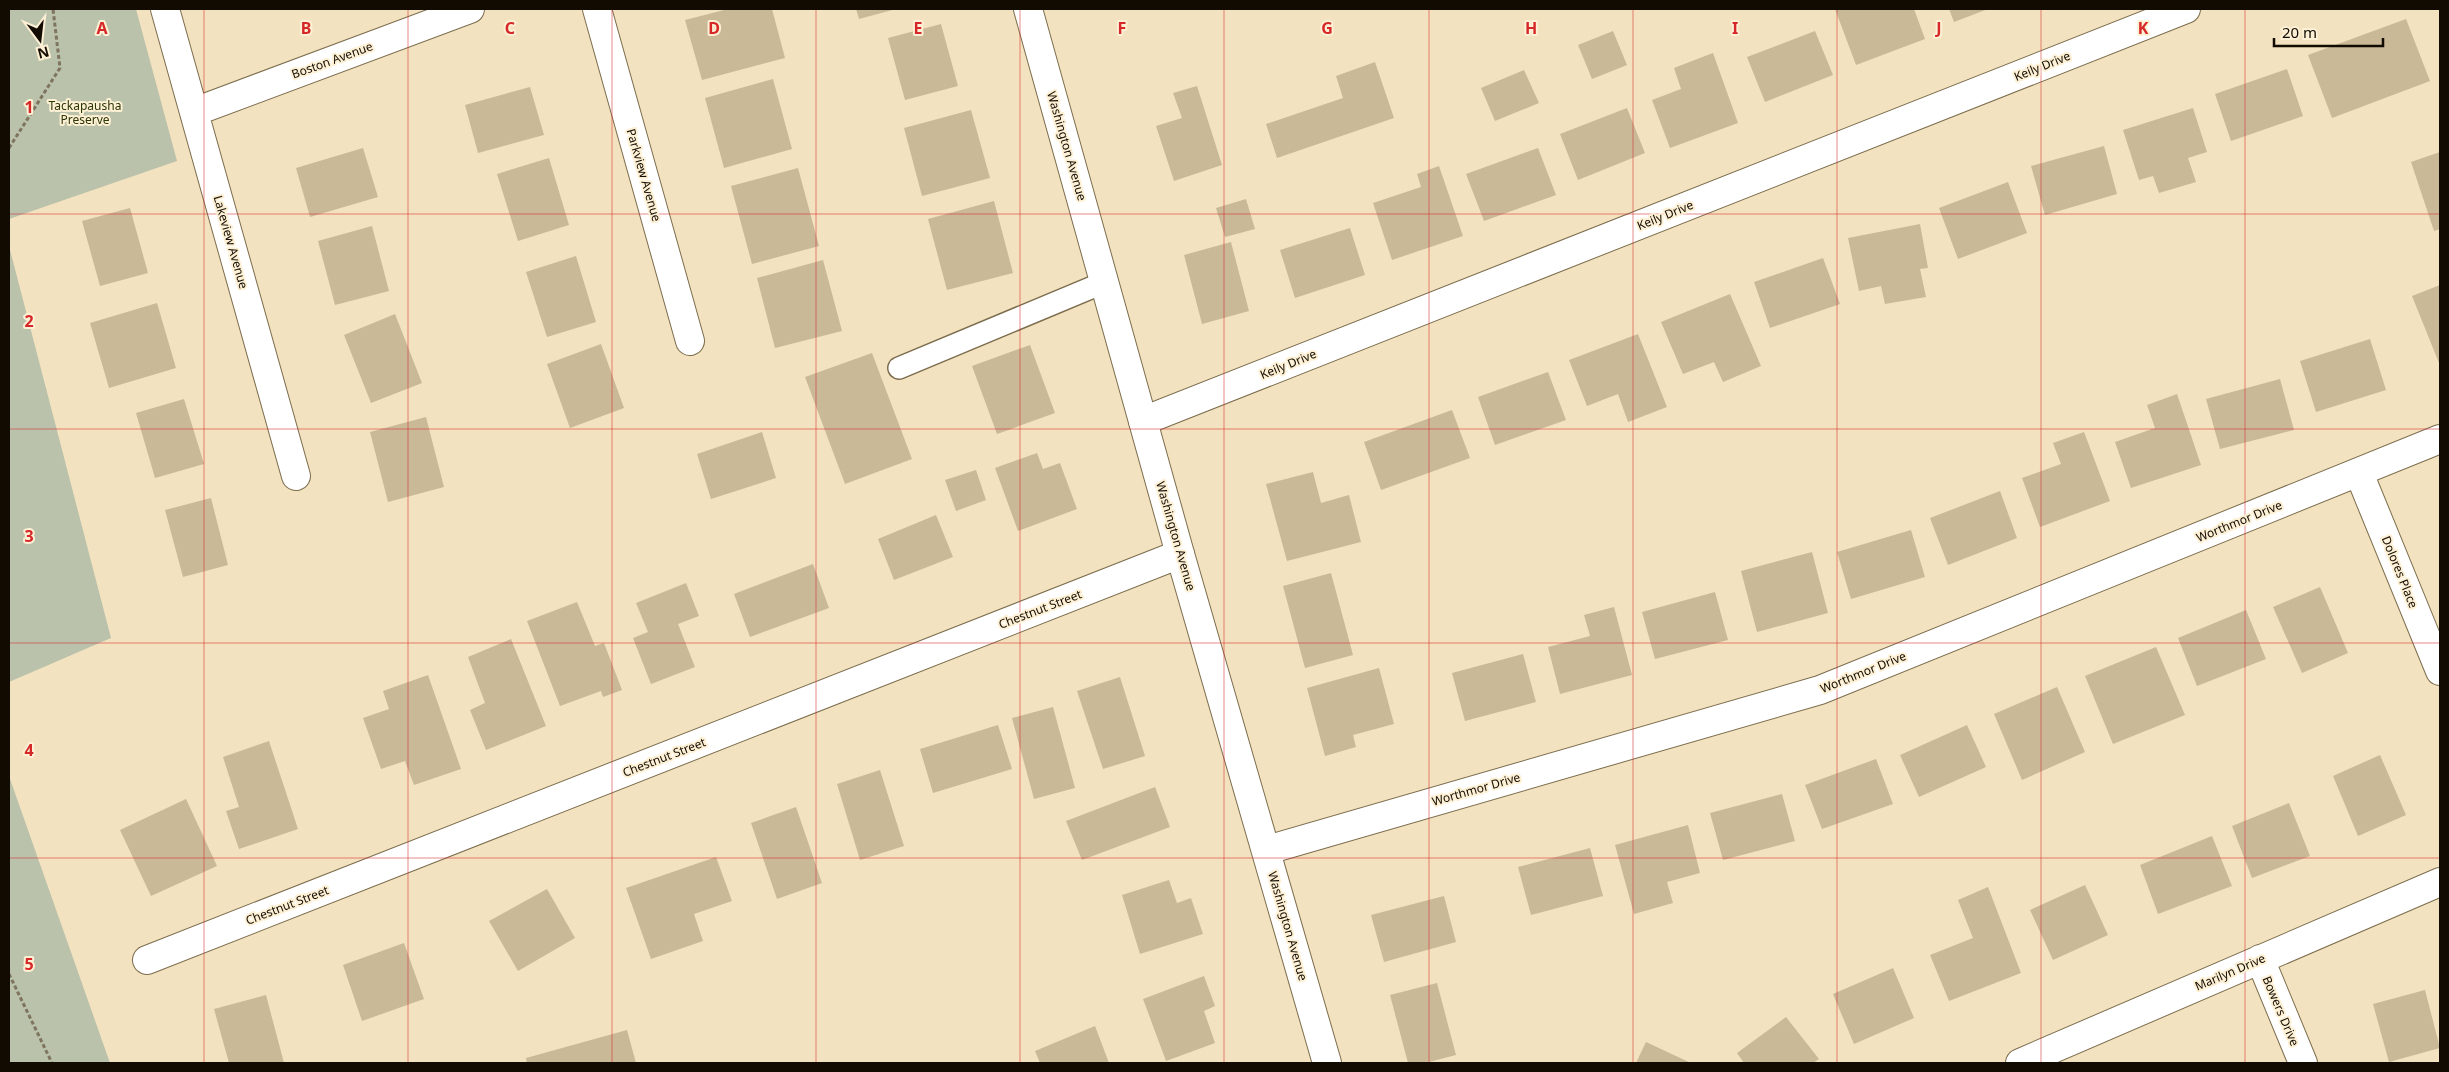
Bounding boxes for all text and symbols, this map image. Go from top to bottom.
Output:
north arrow [15,15,65,65]
scale bar [2274,15,2383,47]
text: A [96,17,108,39]
text: B [301,17,311,39]
text: C [505,17,515,39]
text: D [708,17,720,39]
text: E [914,17,923,39]
text: F [1118,17,1126,39]
text: G [1321,17,1333,39]
text: H [1525,17,1537,39]
text: I [1732,17,1738,39]
text: J [1934,17,1942,39]
text: K [2138,17,2149,39]
text: 20 m [2282,22,2317,42]
street label: Boston Avenue [289,37,375,83]
text: N [36,42,51,64]
street label: Keily Drive [2011,47,2073,85]
street label: Washington Avenue [1043,89,1091,203]
text: 1 [24,96,34,118]
park label: Tackapausha Preserve [49,97,121,128]
street label: Parkview Avenue [623,127,665,224]
street label: Lakeview Avenue [210,193,253,291]
street label: Keily Drive [1634,196,1696,234]
text: 2 [24,310,34,332]
street label: Keily Drive [1257,345,1319,383]
street label: Washington Avenue [1152,479,1200,593]
street label: Worthmor Drive [2194,496,2285,546]
text: 3 [24,525,34,547]
street label: Dolores Place [2378,533,2422,611]
street label: Chestnut Street [996,585,1085,633]
street label: Worthmor Drive [1818,647,1909,697]
street label: Chestnut Street [620,733,709,781]
text: 4 [24,739,34,761]
street label: Worthmor Drive [1430,768,1522,810]
street label: Washington Avenue [1264,869,1312,983]
street label: Chestnut Street [243,881,332,929]
street label: Marilyn Drive [2192,949,2268,994]
text: 5 [24,953,34,975]
street label: Bowers Drive [2259,973,2303,1049]

